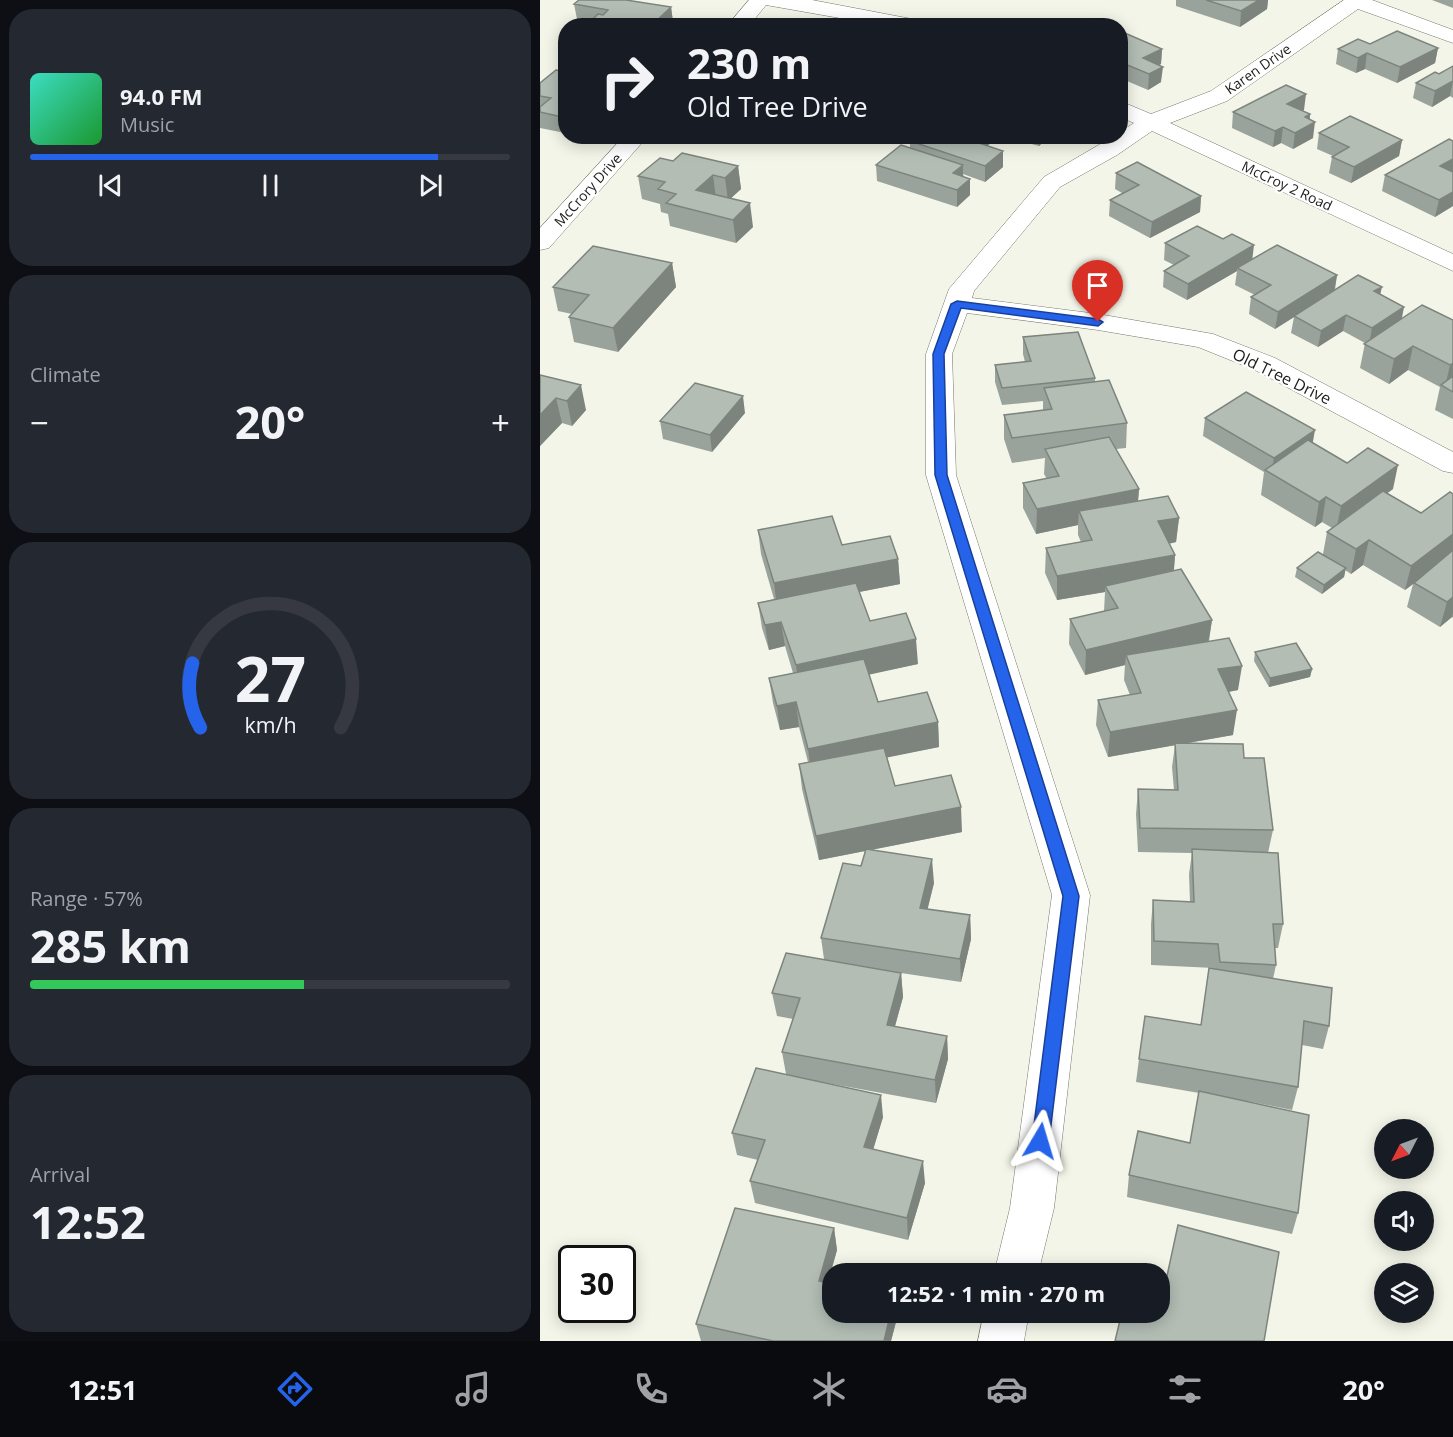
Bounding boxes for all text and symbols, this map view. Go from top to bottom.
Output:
text: 230 m [687,34,811,91]
street label: Karen Drive [1221,39,1295,98]
icon: right [588,42,666,120]
text: 94.0 FM [120,81,203,111]
text: Old Tree Drive [687,88,868,125]
text: Music [120,111,174,138]
street label: McCrory Drive [549,149,626,231]
street label: McCroy 2 Road [1239,156,1336,215]
icon: previous [94,169,127,202]
icon: pause [254,169,287,202]
icon: next [414,169,447,202]
pin [1072,260,1123,322]
icon: arrive [1081,269,1114,302]
street label: Old Tree Drive [1229,343,1335,409]
text: Climate [30,361,101,388]
text: 20° [235,391,305,452]
text: − [30,400,49,445]
text: + [491,400,510,445]
text: 27 [234,635,306,720]
text: km/h [244,710,296,739]
text: Range · 57% [30,885,143,912]
text: 285 km [30,915,191,976]
position arrow [1008,1109,1072,1173]
north arrow [1374,1119,1434,1179]
map controls [1374,1119,1434,1323]
text: Arrival [30,1161,90,1188]
text: 12:52 [30,1191,146,1252]
button: sound [1374,1191,1434,1251]
speed limit sign: 30 [558,1245,636,1323]
button: layers [1374,1263,1434,1323]
text: 12:52 · 1 min · 270 m [887,1278,1105,1308]
icon: directions [274,1368,316,1410]
icon: music [452,1368,494,1410]
icon: phone [630,1368,672,1410]
icon: climate [808,1368,850,1410]
icon: car [986,1368,1028,1410]
icon: filters [1164,1368,1206,1410]
text: 12:51 [68,1371,138,1408]
text: 20° [1342,1371,1385,1408]

